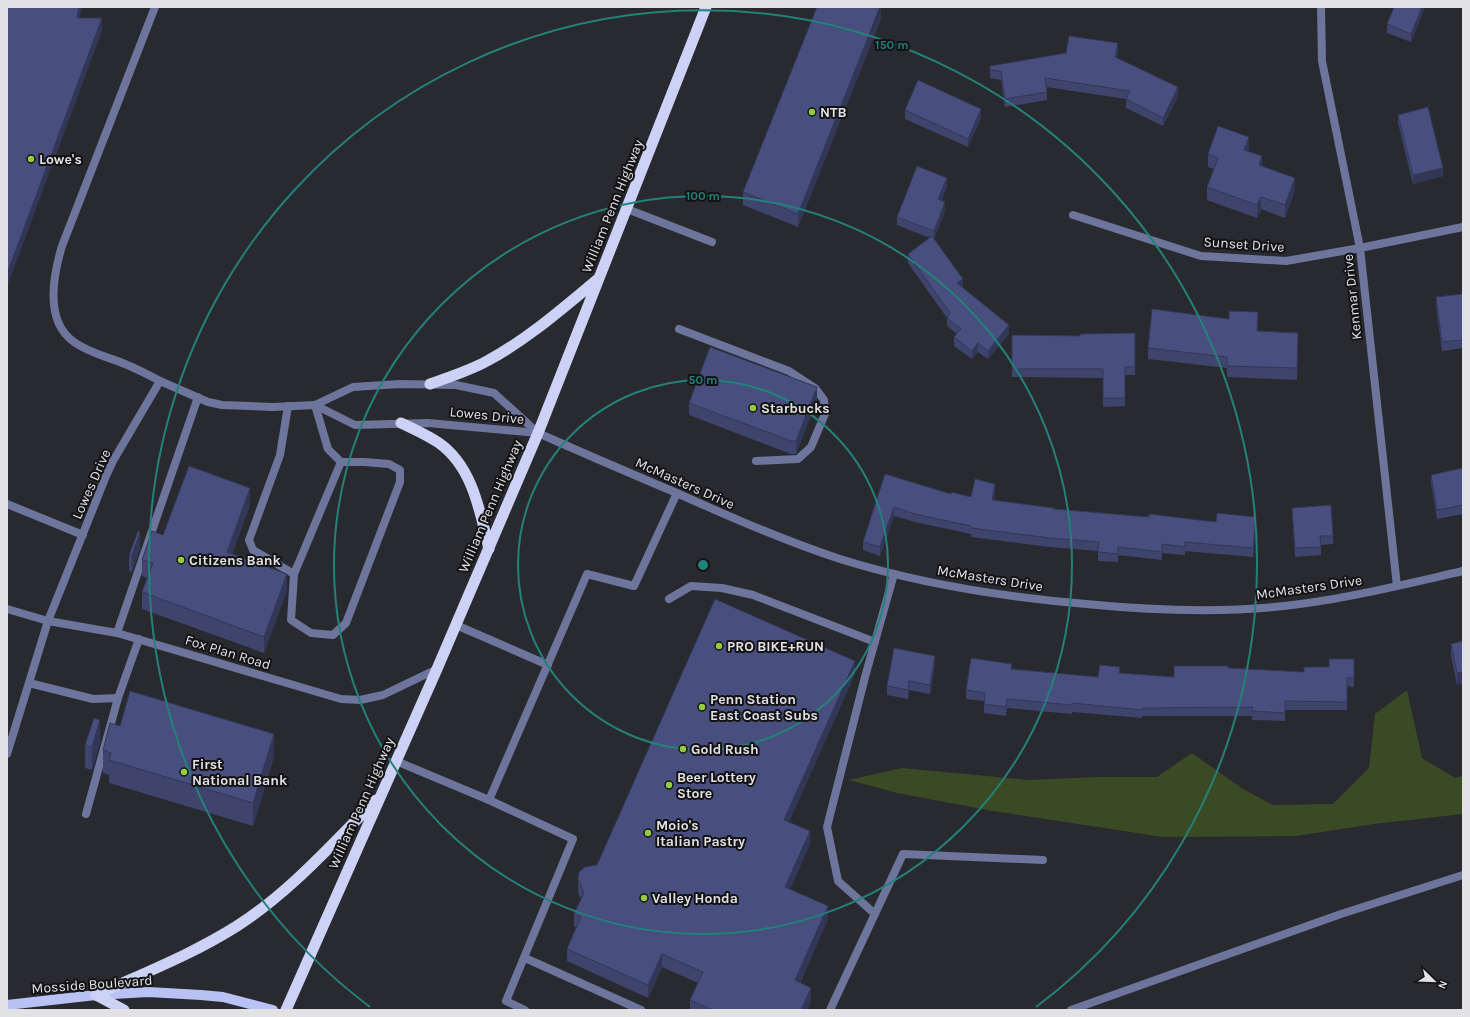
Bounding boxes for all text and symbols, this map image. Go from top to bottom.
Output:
text: 150 m [875,38,909,52]
place label: NTB [820,104,847,121]
marker: NTB [807,107,817,117]
street label: William Penn Highway [578,137,647,275]
place label: Lowe's [39,151,82,168]
marker: Lowe's [26,154,36,164]
text: 100 m [686,189,720,203]
street label: Sunset Drive [1203,233,1285,256]
street label: Kenmar Drive [1340,253,1365,341]
text: 50 m [689,373,718,387]
place label: Starbucks [761,400,830,417]
street label: Lowes Drive [449,403,525,428]
marker: Starbucks [748,403,758,413]
street label: William Penn Highway [455,437,526,575]
street label: Lowes Drive [68,447,114,522]
street label: McMasters Drive [633,454,737,513]
place label: Citizens Bank [189,552,282,569]
marker: Citizens Bank [176,555,186,565]
centre of rings [696,558,710,572]
street label: McMasters Drive [936,562,1044,595]
street label: McMasters Drive [1255,572,1363,603]
street label: Fox Plan Road [183,631,273,674]
place label: PRO BIKE+RUN [727,638,824,655]
marker: PRO BIKE+RUN [714,641,724,651]
place label: Penn Station East Coast Subs [710,691,818,724]
marker: Penn Station East Coast Subs [697,702,707,712]
street label: William Penn Highway [325,734,398,872]
place label: Gold Rush [691,741,759,758]
marker: Gold Rush [678,744,688,754]
place label: First National Bank [192,756,288,789]
marker: First National Bank [179,767,189,777]
place label: Beer Lottery Store [677,769,756,802]
marker: Beer Lottery Store [664,780,674,790]
place label: Moio's Italian Pastry [656,817,745,850]
marker: Moio's Italian Pastry [643,828,653,838]
place label: Valley Honda [652,890,738,907]
marker: Valley Honda [639,893,649,903]
north arrow [1414,961,1454,1001]
street label: Mosside Boulevard [31,972,153,997]
text: N [1435,979,1450,991]

